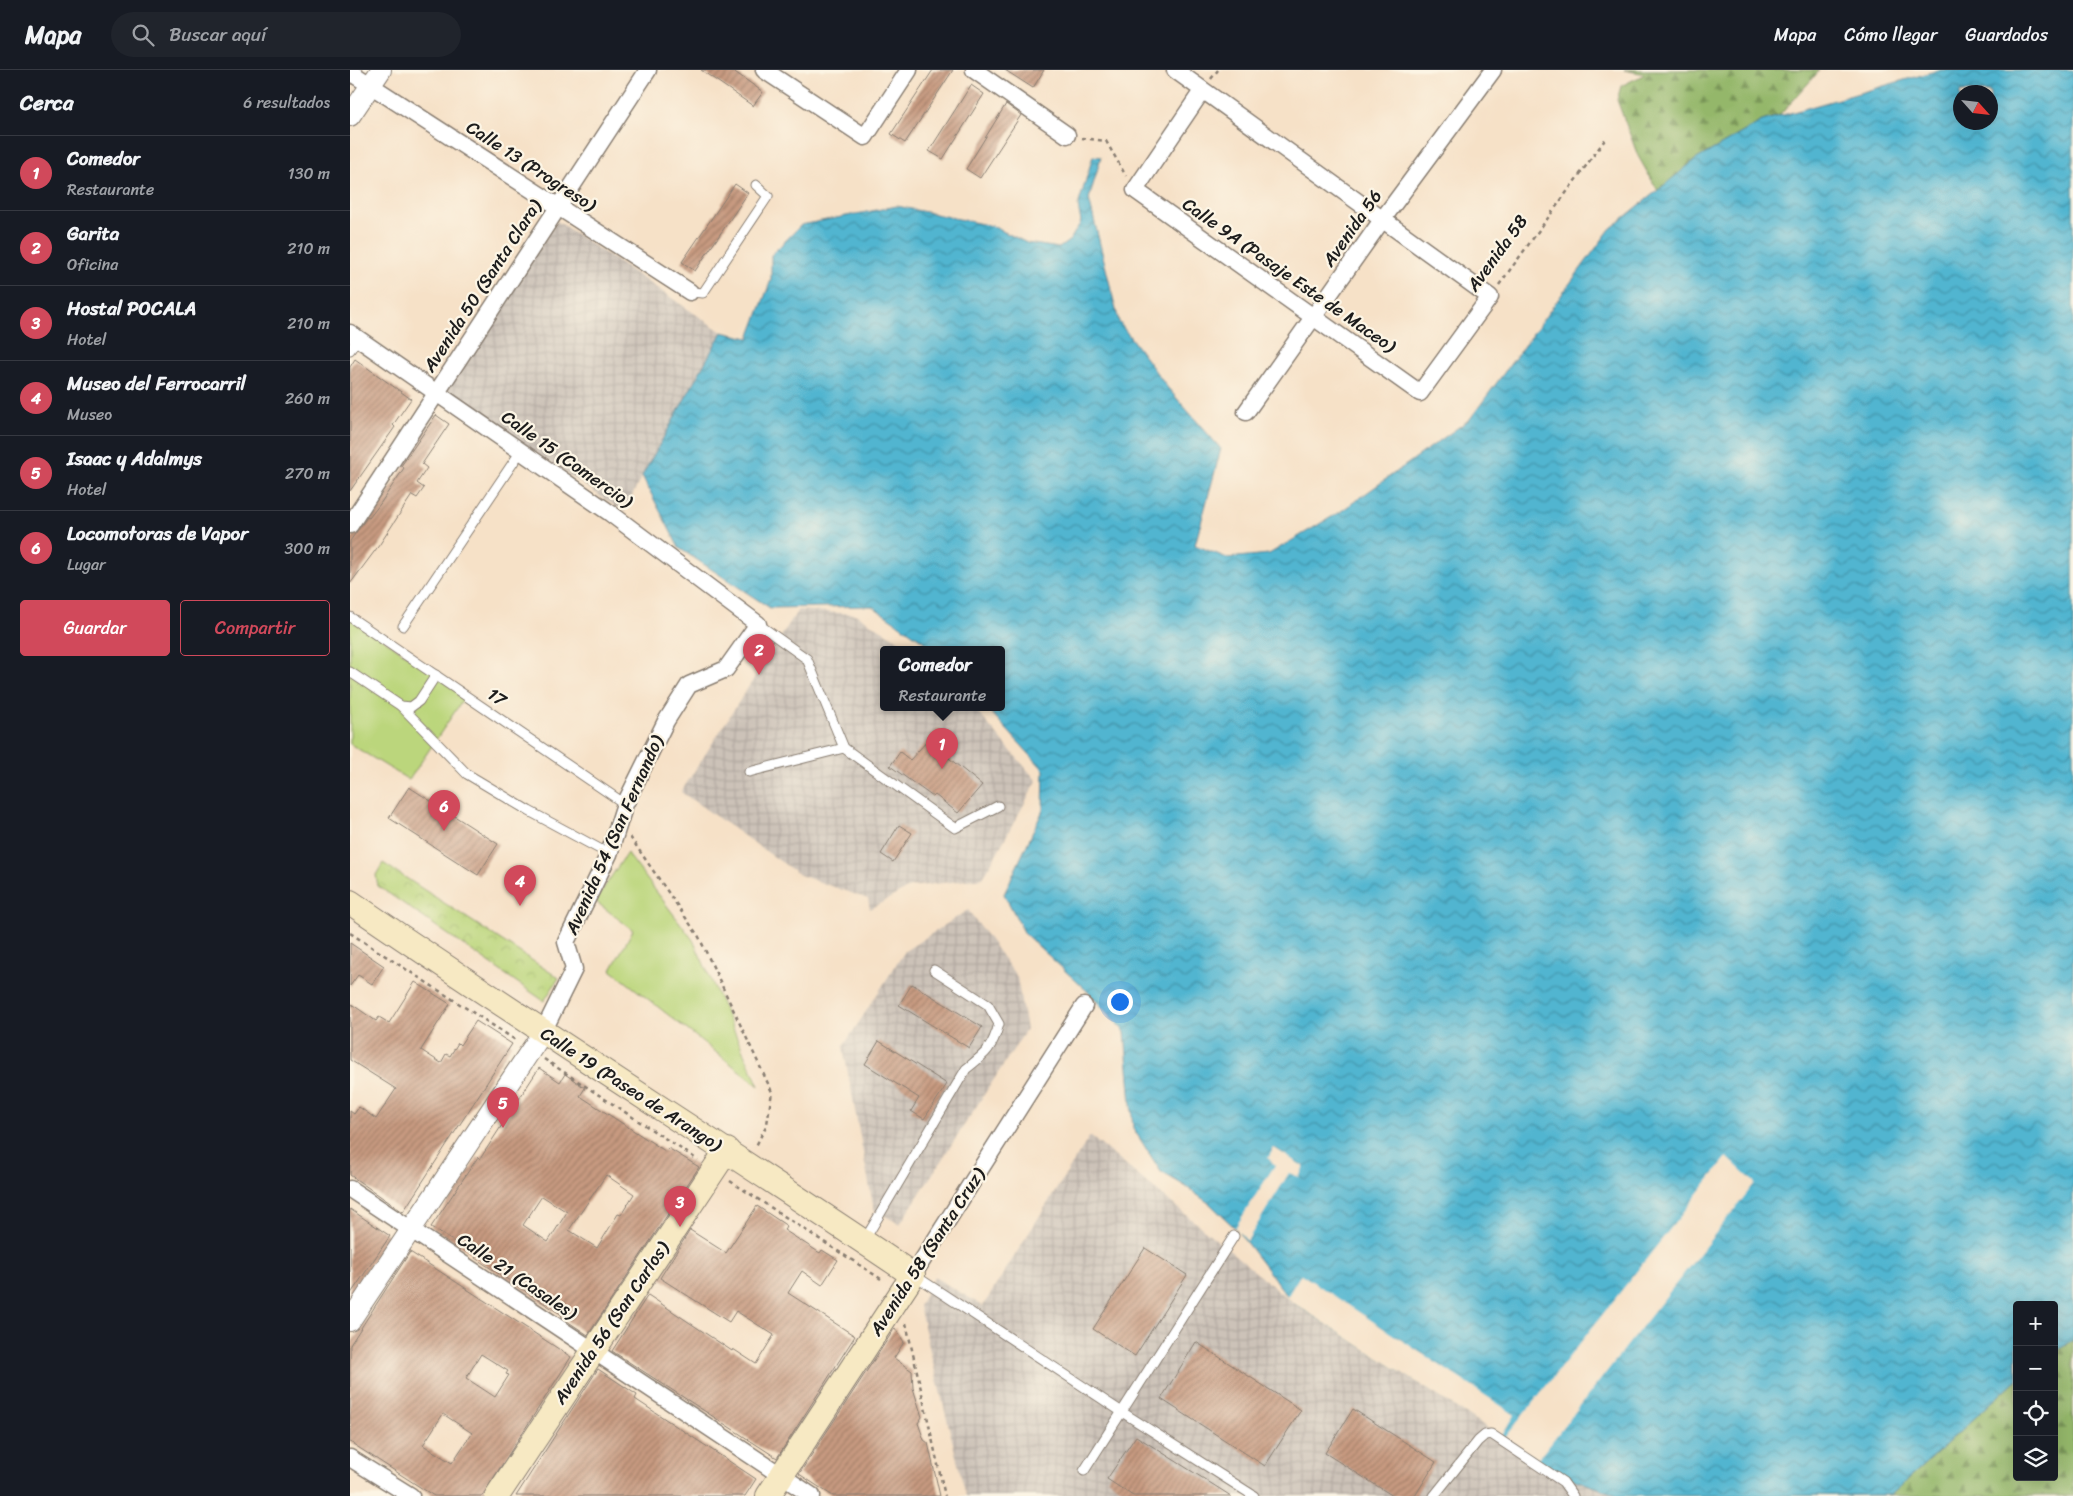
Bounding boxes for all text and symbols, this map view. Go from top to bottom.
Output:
search box [111,12,461,57]
text: Mapa [25,14,81,56]
text: Buscar aquí [169,18,266,51]
text: Mapa [1774,19,1816,51]
text: Cómo llegar [1844,19,1937,51]
text: Guardados [1965,19,2048,51]
icon: search [129,21,157,49]
text: Cerca [20,84,74,122]
north arrow [1953,85,1998,130]
text: 6 resultados [243,88,330,117]
street label: Calle 13 (Progreso) [459,112,604,221]
text: Comedor [67,142,140,175]
text: 1 [33,159,39,188]
text: 130 m [288,159,330,188]
text: Restaurante [67,175,154,204]
street label: Avenida 56 [1313,183,1390,274]
street label: Calle 9A (Pasaje Este de Maceo) [1175,189,1404,362]
street label: Avenida 50 (Santa Clara) [413,192,551,380]
street label: Avenida 58 [1457,207,1536,299]
text: Garita [67,217,119,250]
text: 2 [31,234,41,263]
text: 210 m [287,234,330,263]
text: Oficina [67,250,118,279]
text: Hostal POCALA [67,292,196,325]
text: 3 [32,309,40,338]
text: 210 m [287,309,330,338]
text: Hotel [67,325,106,354]
text: Museo del Ferrocarril [67,367,246,400]
text: 4 [31,384,41,413]
text: 260 m [285,384,330,413]
text: Museo [67,400,112,429]
street label: Calle 15 (Comercio) [495,402,641,517]
text: Isaac y Adalmys [67,442,202,475]
text: 5 [31,459,41,488]
text: 270 m [285,459,330,488]
text: Hotel [67,475,106,504]
text: Locomotoras de Vapor [67,517,248,550]
text: 6 [31,534,41,563]
text: 300 m [285,534,330,563]
text: Lugar [67,550,106,579]
button: Guardar [20,600,170,656]
button: Compartir [180,600,330,656]
pin: 2 [743,634,775,675]
popup [880,646,1005,711]
text: Comedor [899,648,972,681]
street label: 17 [481,679,515,716]
text: Restaurante [899,681,986,710]
pin: 1 [926,728,958,769]
street label: Avenida 54 (San Fernando) [555,729,673,941]
pin: 6 [428,790,460,831]
pin: 4 [504,865,536,906]
your location [1107,989,1133,1015]
street label: Calle 19 (Paseo de Arango) [534,1018,730,1161]
pin: 5 [487,1087,519,1128]
street label: Avenida 58 (Santa Cruz) [860,1160,994,1343]
pin: 3 [664,1186,696,1227]
street label: Calle 21 (Casales) [451,1224,585,1329]
street label: Avenida 56 (San Carlos) [544,1234,678,1412]
map controls [2013,1301,2058,1481]
button: + [2013,1301,2058,1346]
button: − [2013,1346,2058,1391]
button: locate [2013,1391,2058,1436]
button: layers [2013,1436,2058,1481]

